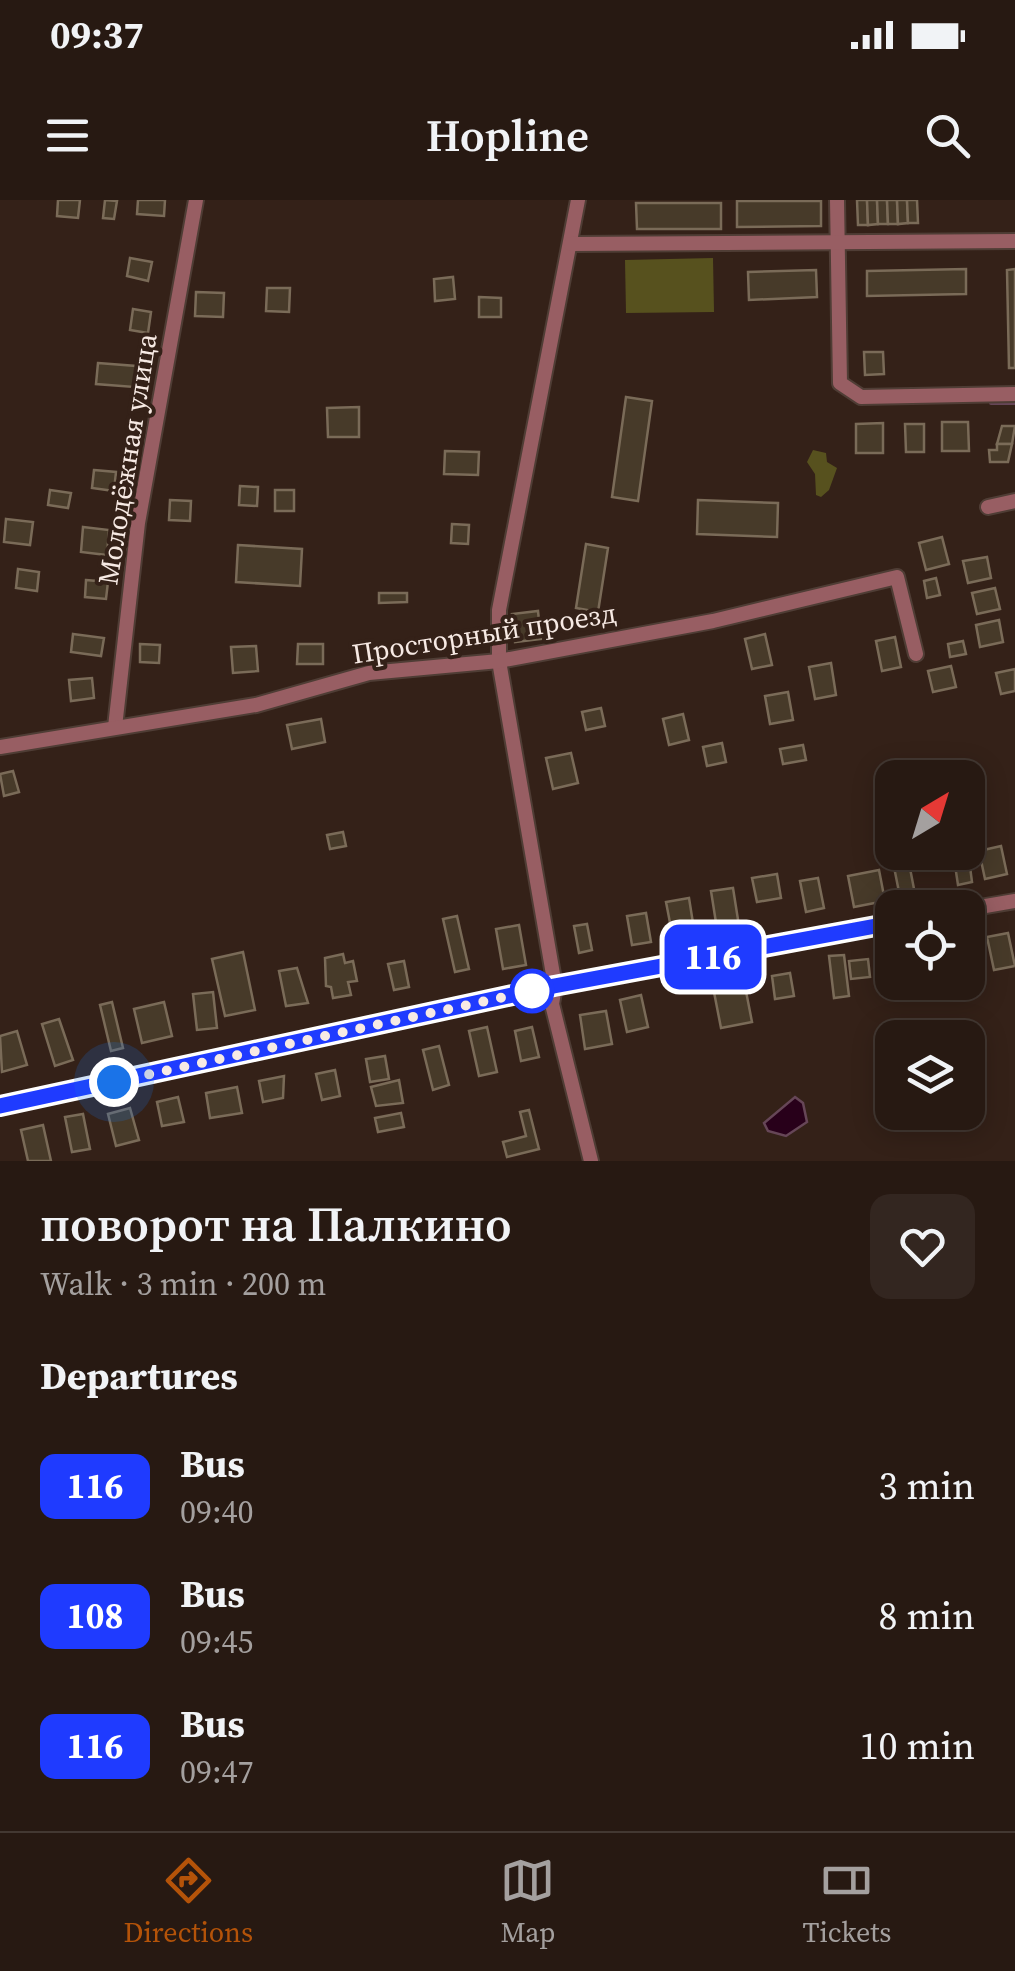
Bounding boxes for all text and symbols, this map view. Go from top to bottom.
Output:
text: 09:37 [50,9,144,61]
text: Hopline [426,104,589,166]
icon: menu [40,108,95,163]
icon: search [920,108,975,163]
street label: Молодёжная улица [88,330,166,587]
street label: Просторный проезд [349,593,619,673]
north arrow [875,760,985,870]
map controls [875,760,985,1130]
button: locate [875,890,985,1000]
line badge: 116 [656,924,770,990]
text: 116 [685,933,741,981]
unlabelled marker [511,970,553,1012]
button: layers [875,1020,985,1130]
your location [89,1057,139,1107]
text: поворот на Палкино [40,1191,512,1257]
button: heart [870,1194,975,1299]
text: Walk · 3 min · 200 m [40,1262,326,1306]
text: Departures [40,1350,238,1402]
text: Bus [180,1438,245,1490]
text: 3 min [879,1460,975,1512]
text: 116 [67,1462,123,1510]
text: 09:40 [180,1490,254,1534]
text: Bus [180,1568,245,1620]
text: 8 min [879,1590,975,1642]
text: 108 [67,1592,123,1640]
text: 09:45 [180,1620,254,1664]
text: Bus [180,1698,245,1750]
text: 10 min [860,1720,975,1772]
text: 116 [67,1722,123,1770]
text: 09:47 [180,1750,254,1794]
tab: Directions [124,1853,253,1951]
tab: Map [500,1853,555,1951]
tab: Tickets [803,1853,891,1951]

